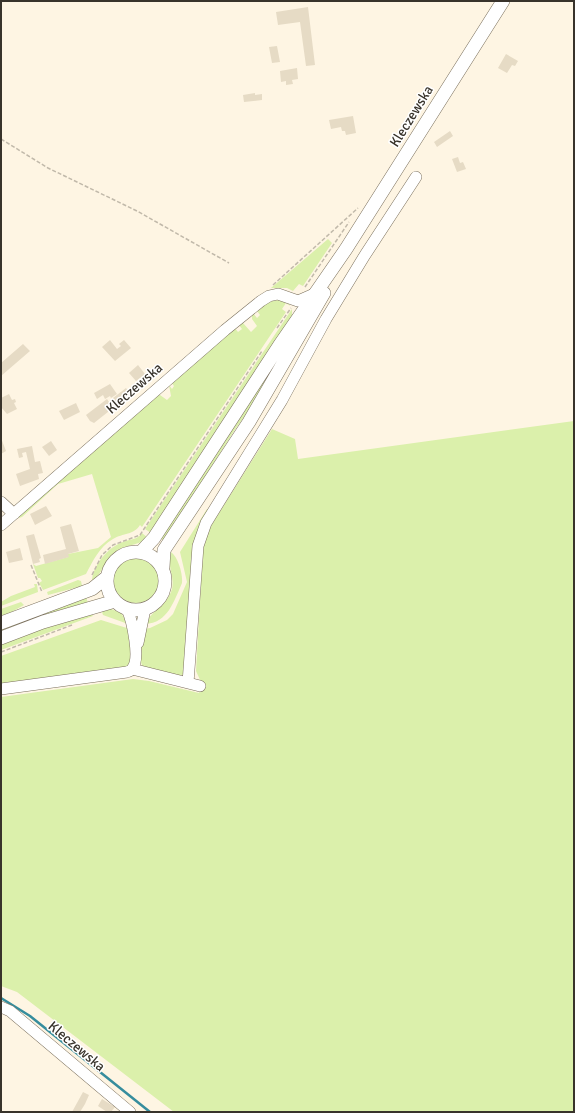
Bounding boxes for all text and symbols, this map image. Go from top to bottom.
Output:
street label: Kleczewska [386,82,437,150]
street label: Kleczewska [103,359,166,417]
street label: Kleczewska [45,1018,109,1075]

